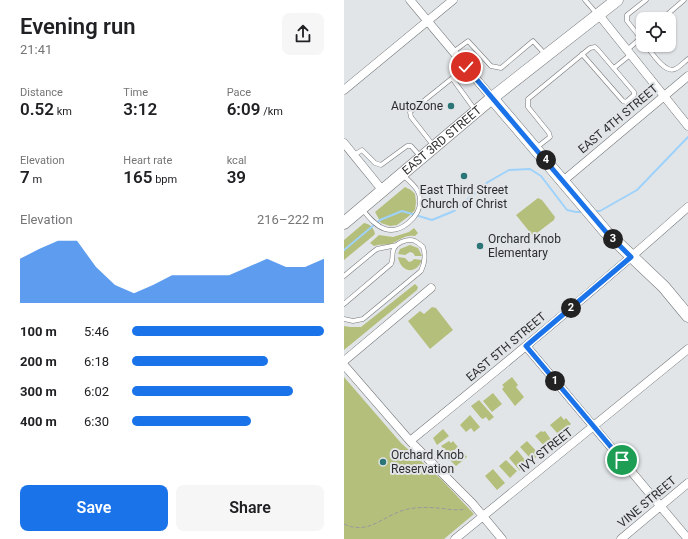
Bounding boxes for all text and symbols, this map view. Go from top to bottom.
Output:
map controls [636,12,676,52]
button: locate [636,12,676,52]
button: share [282,13,324,55]
text: Evening run [20,14,136,39]
text: 21:41 [20,42,52,57]
pin [449,50,483,84]
icon: check [455,56,477,78]
street label: EAST 4TH STREET [575,82,661,156]
text: Distance [20,86,63,99]
text: Time [123,86,148,99]
text: Pace [227,86,251,99]
text: 0.52 [20,99,54,119]
text: 3:12 [123,99,157,119]
text: 6:09 [227,99,260,119]
place label: AutoZone [391,99,443,113]
marker: AutoZone [446,101,456,111]
street label: EAST 3RD STREET [399,103,484,178]
text: km [54,105,72,118]
text: /km [260,105,283,118]
pin: 4 [536,150,556,170]
text: 4 [543,153,549,166]
text: Elevation [20,154,65,167]
text: Heart rate [123,154,172,167]
text: kcal [227,154,247,167]
text: 7 [20,167,30,187]
text: 165 [123,167,152,187]
text: 39 [227,167,246,187]
marker: East Third Street Church of Christ [459,171,469,181]
text: m [30,173,42,186]
text: bpm [152,173,177,186]
place label: East Third Street Church of Christ [420,183,508,211]
text: Elevation [20,212,73,227]
text: 216–222 m [257,212,324,227]
pin: 3 [603,229,623,249]
place label: Orchard Knob Elementary [488,232,561,260]
text: 3 [610,232,616,245]
marker: Orchard Knob Elementary [475,241,485,251]
pin: 2 [561,298,581,318]
text: 2 [568,301,574,314]
street label: EAST 5TH STREET [463,310,549,384]
text: 100 m [20,324,57,339]
text: 5:46 [84,324,109,339]
text: 200 m [20,354,57,369]
text: 6:18 [84,354,109,369]
pin: 1 [545,371,565,391]
text: 1 [552,374,558,387]
text: 300 m [20,384,57,399]
text: 6:02 [84,384,109,399]
text: 400 m [20,414,57,429]
text: 6:30 [84,414,109,429]
street label: IVY STREET [517,425,575,475]
pin [605,443,639,477]
place label: Orchard Knob Reservation [391,448,464,476]
icon: arrive [611,449,633,471]
marker: Orchard Knob Reservation [378,457,388,467]
street label: VINE STREET [615,474,679,530]
button: Save [20,485,168,531]
button: Share [176,485,324,531]

